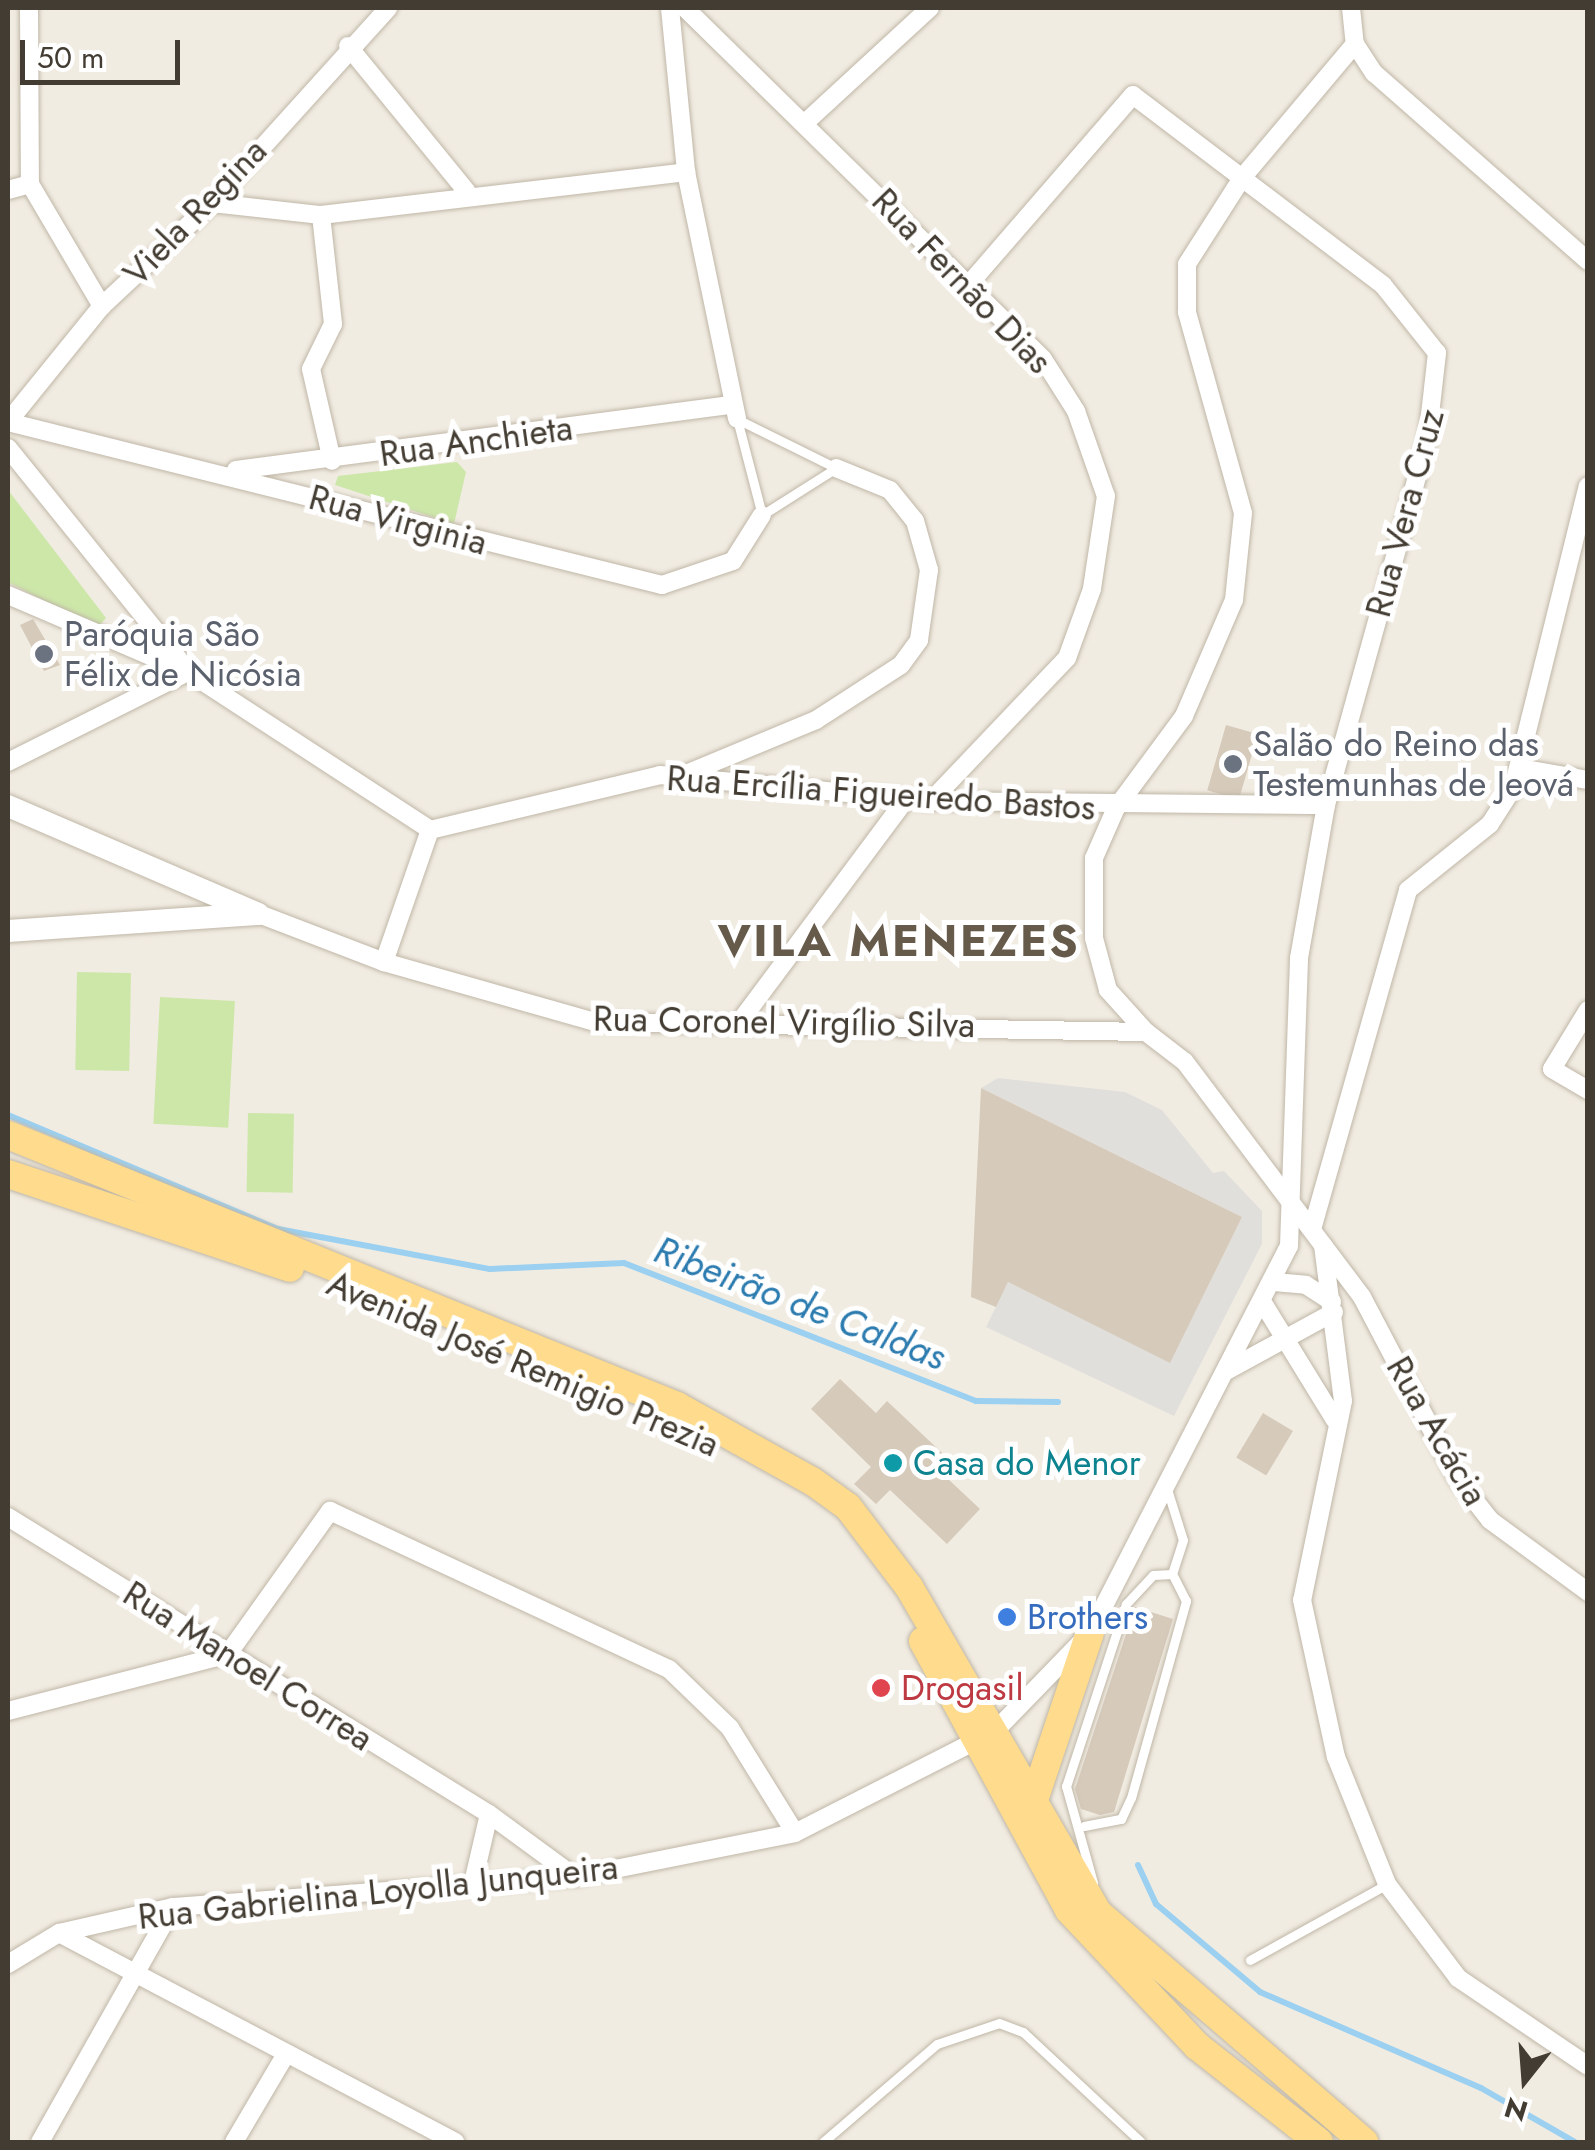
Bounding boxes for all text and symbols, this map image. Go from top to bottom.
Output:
scale bar [25,20,185,82]
text: 50 m [37,36,104,79]
street label: Viela Regina [115,130,275,294]
street label: Rua Fernão Dias [863,180,1061,382]
street label: Rua Vera Cruz [1357,404,1453,622]
street label: Rua Anchieta [377,407,575,475]
street label: Rua Virginia [304,476,492,564]
place label: Paróquia São Félix de Nicósia [64,613,301,695]
marker: Paróquia São Félix de Nicósia [33,643,55,665]
place label: Salão do Reino das Testemunhas de Jeová [1253,723,1574,805]
marker: Salão do Reino das Testemunhas de Jeová [1222,753,1244,775]
street label: Rua Ercília Figueiredo Bastos [665,757,1097,829]
district label: VILA MENEZES [718,914,1080,968]
street label: Rua Coronel Virgílio Silva [593,998,975,1046]
water label: Ribeirão de Caldas [648,1227,952,1379]
street label: Avenida José Remigio Prezia [321,1262,725,1466]
street label: Rua Acácia [1378,1349,1496,1513]
place label: Casa do Menor [913,1442,1141,1484]
marker: Casa do Menor [882,1452,904,1474]
street label: Rua Manoel Correa [116,1572,380,1760]
place label: Brothers [1027,1596,1148,1638]
marker: Brothers [996,1606,1018,1628]
place label: Drogasil [901,1667,1023,1709]
marker: Drogasil [870,1677,892,1699]
street label: Rua Gabrielina Loyolla Junqueira [136,1846,620,1938]
north arrow [1475,2030,1575,2130]
text: N [1499,2086,1533,2132]

